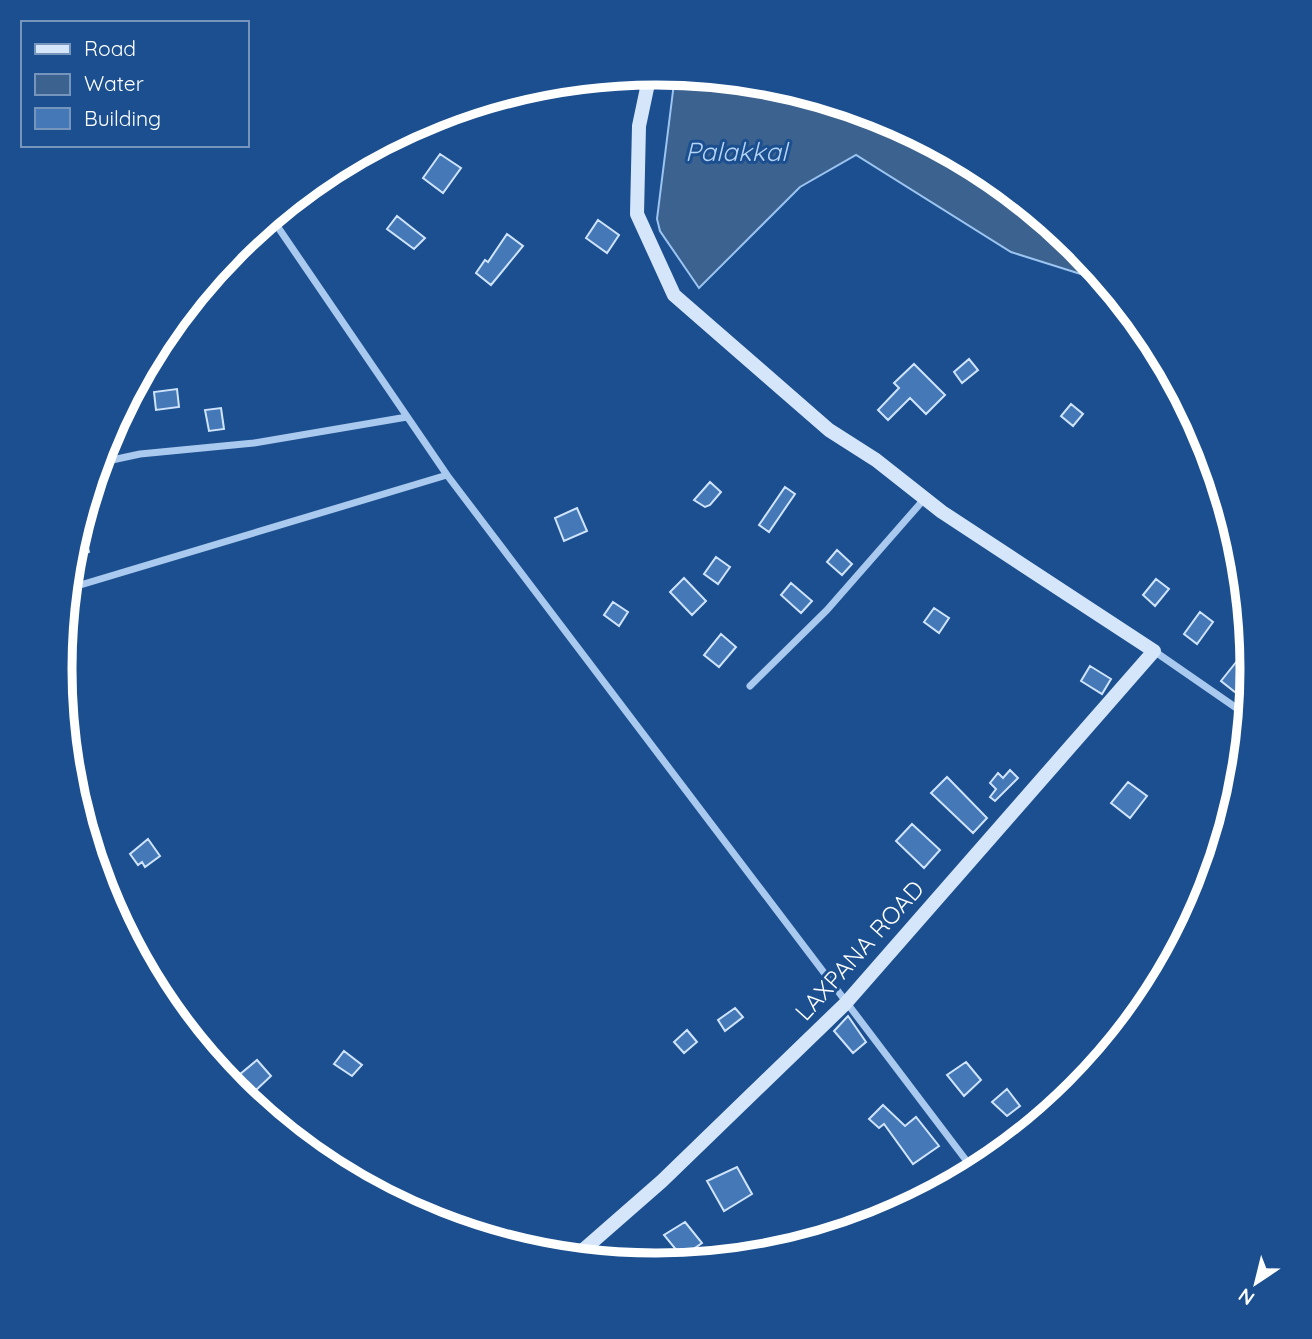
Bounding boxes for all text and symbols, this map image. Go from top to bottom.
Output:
legend [21,21,248,147]
text: Road [84,35,136,61]
text: Water [84,70,144,96]
text: Building [84,105,161,131]
water label: Palakkal [685,135,790,168]
street label: LAXPANA ROAD [788,874,930,1026]
north arrow [1221,1248,1291,1318]
text: N [1234,1283,1259,1311]

